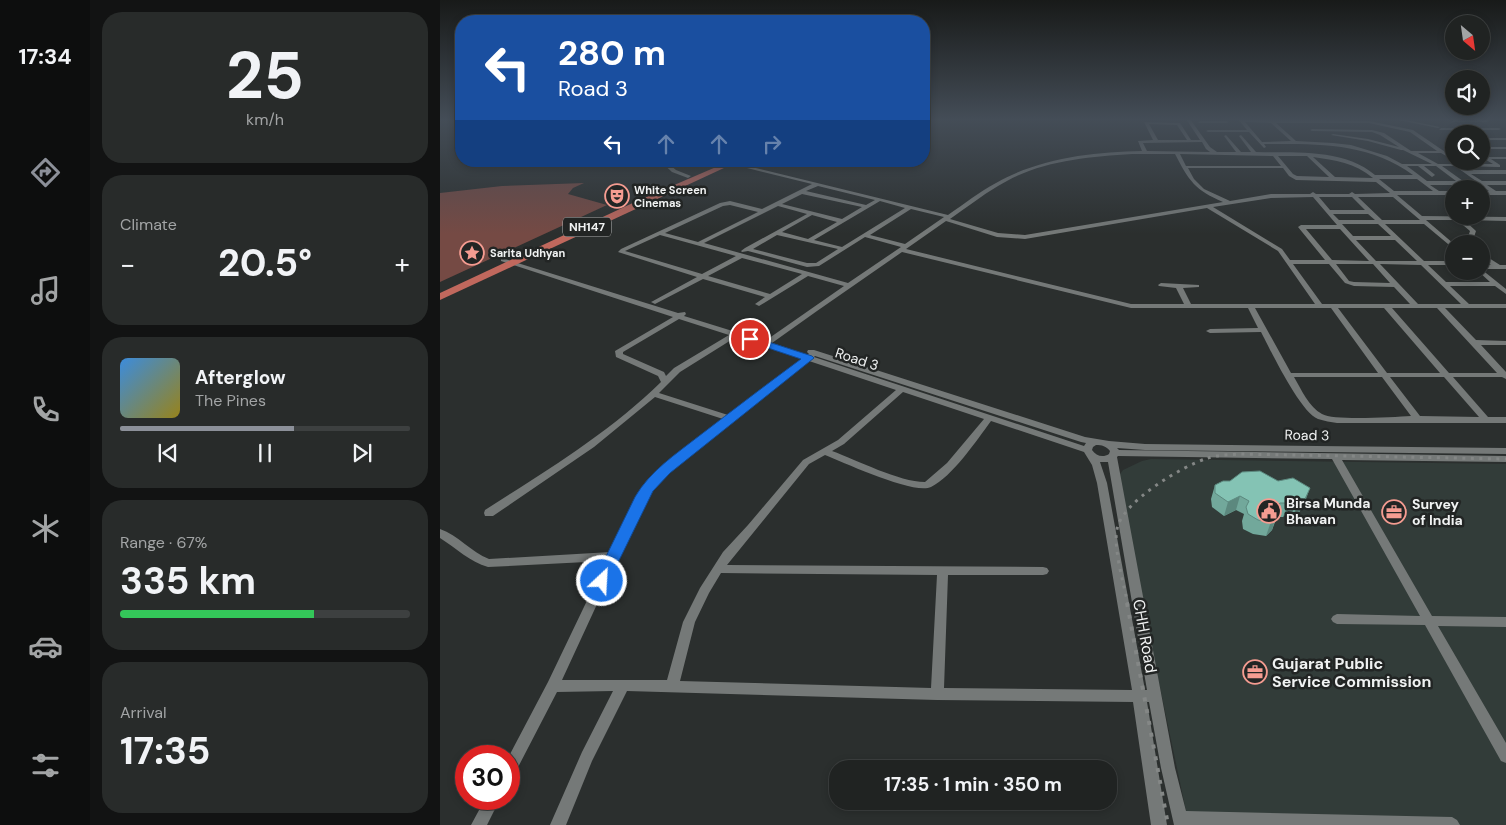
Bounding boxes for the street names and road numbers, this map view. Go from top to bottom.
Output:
road number: NH147 [563,218,611,236]
street label: Road 3 [833,344,881,374]
street label: Road 3 [1285,426,1329,444]
street label: CHH Road [1128,597,1162,675]

